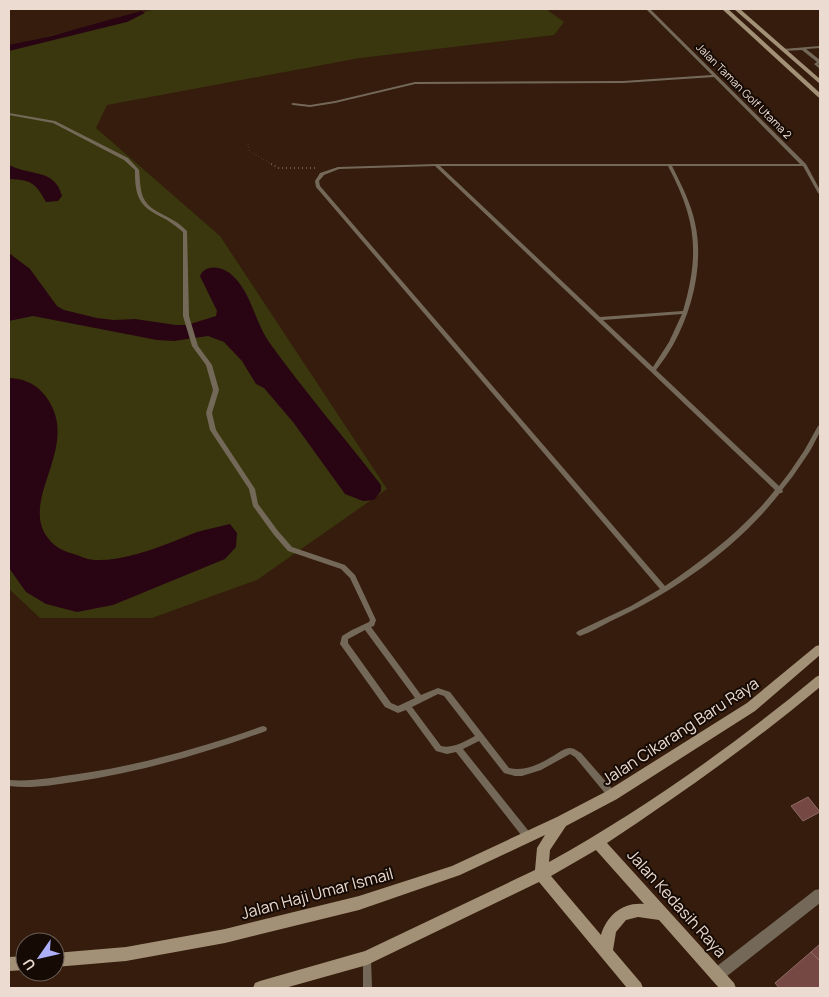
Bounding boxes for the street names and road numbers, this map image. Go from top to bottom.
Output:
street label: Jalan Taman Golf Utama 2 [693,39,796,142]
street label: Jalan Cikarang Baru Raya [597,672,763,790]
street label: Jalan Kedasih Raya [622,844,732,962]
street label: Jalan Haji Umar Ismail [238,862,396,924]

